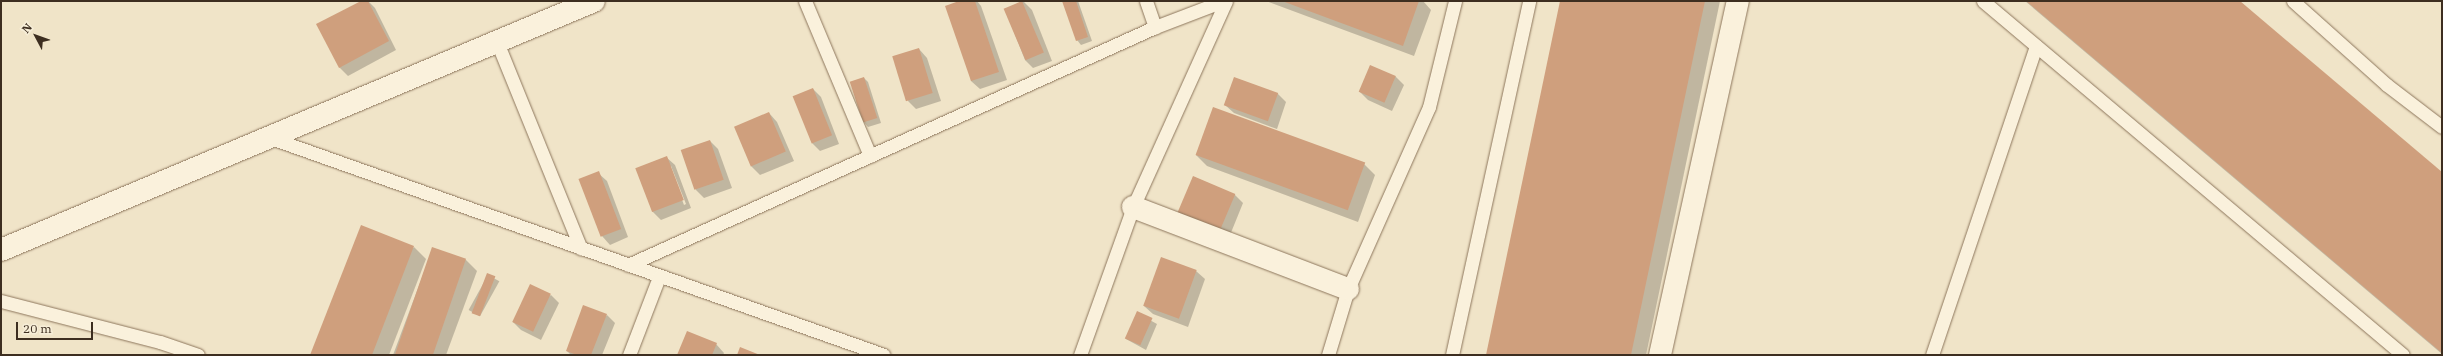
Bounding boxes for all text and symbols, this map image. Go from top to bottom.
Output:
north arrow [16,16,56,56]
text: N [19,20,35,36]
scale bar [18,314,95,340]
text: 20 m [23,321,52,336]

